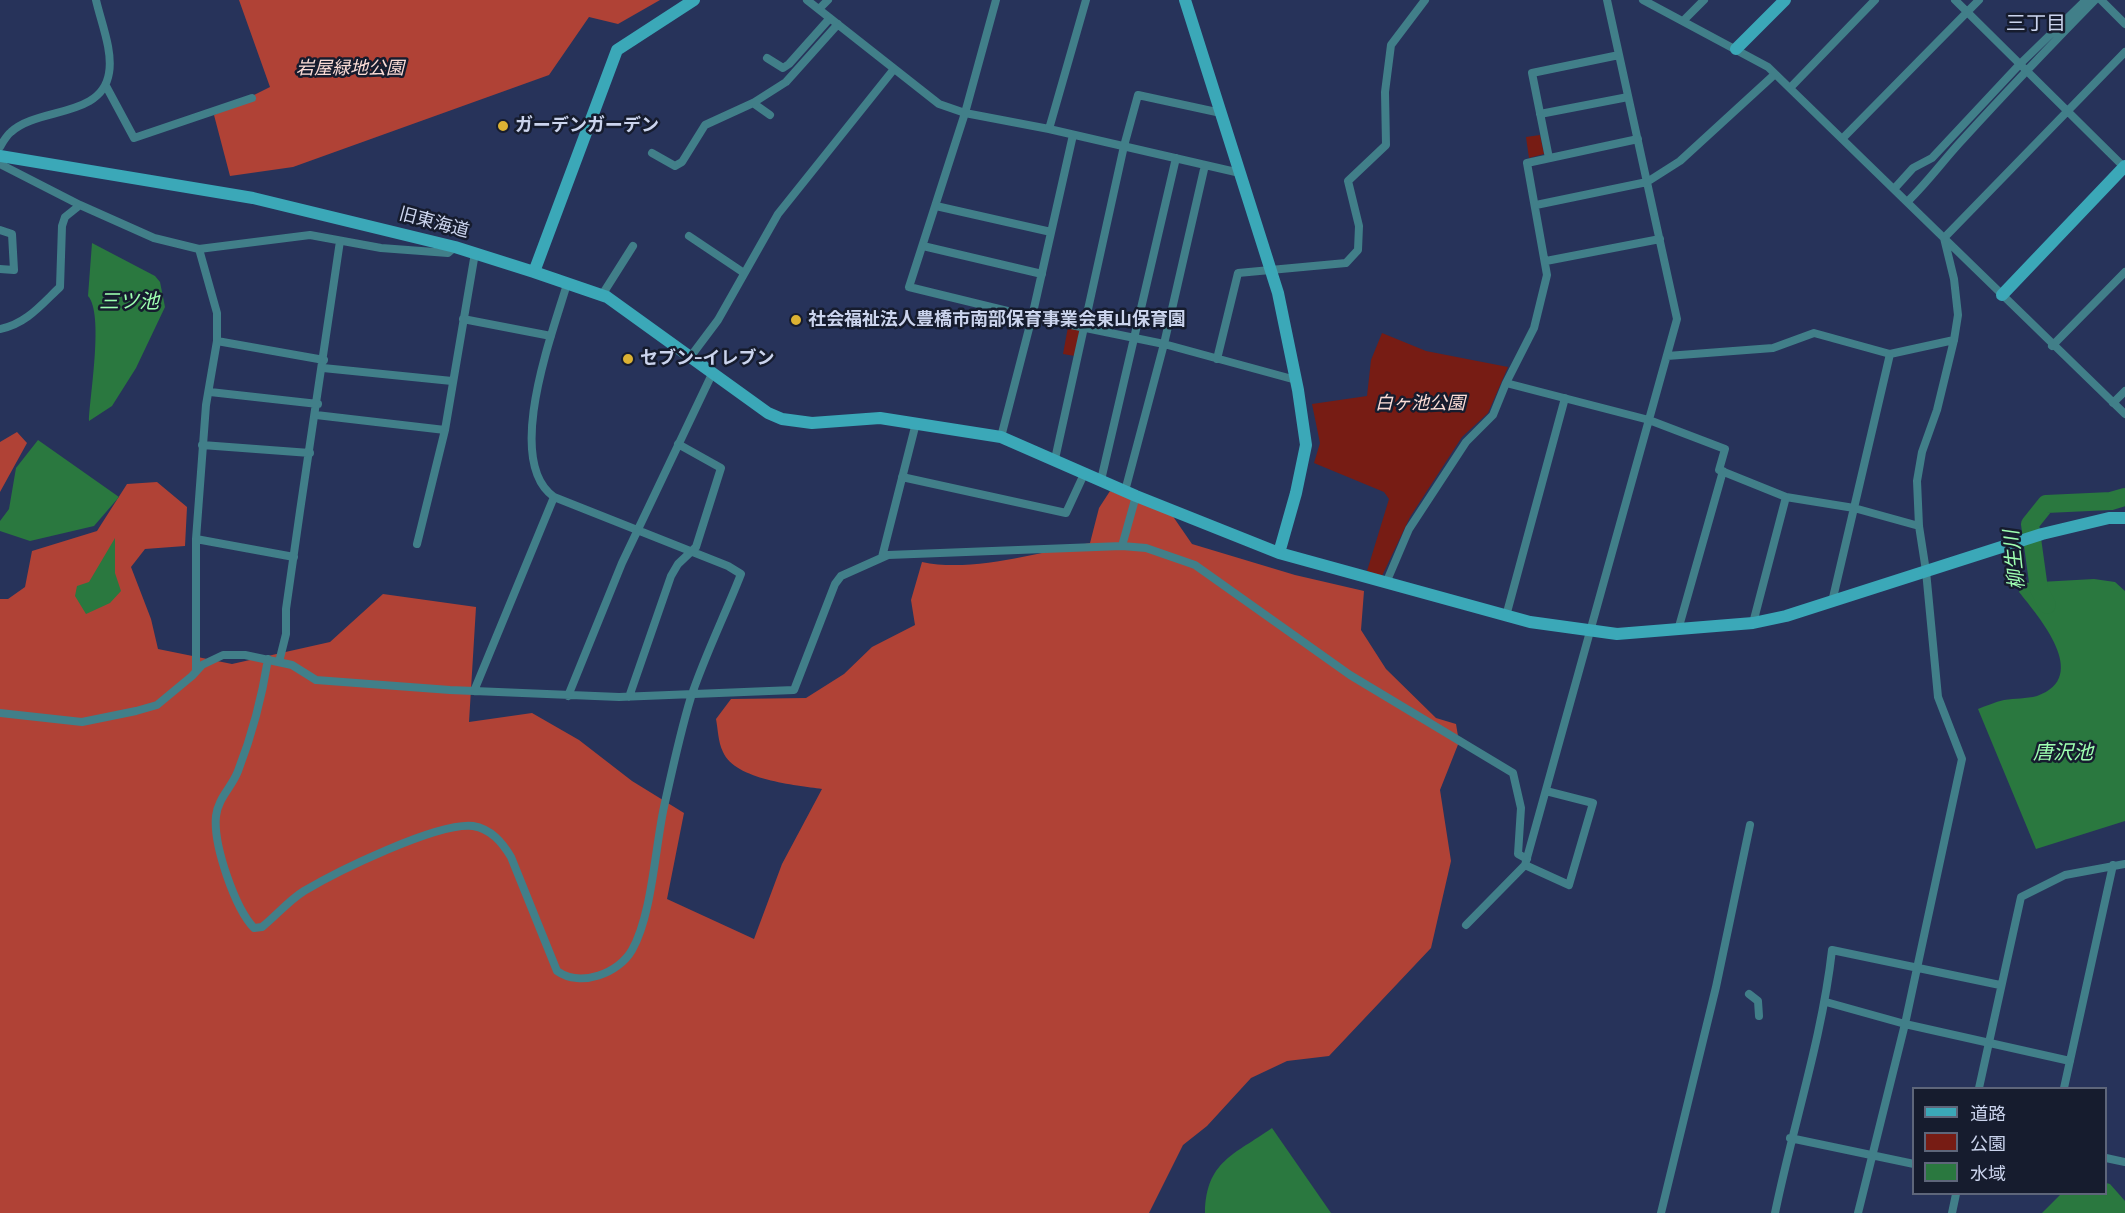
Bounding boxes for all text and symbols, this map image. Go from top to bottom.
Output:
district label: 三丁目 [2006,12,2066,36]
park label: 岩屋緑地公園 [296,58,404,80]
place label: ガーデンガーデン [515,115,659,137]
marker: ガーデンガーデン [496,119,510,133]
street label: 旧東海道 [396,203,472,243]
water label: 三ツ池 [99,290,159,314]
place label: 社会福祉法人豊橋市南部保育事業会東山保育園 [808,309,1186,331]
marker: 社会福祉法人豊橋市南部保育事業会東山保育園 [789,313,803,327]
place label: セブン-イレブン [640,348,774,370]
marker: セブン-イレブン [621,352,635,366]
park label: 白ヶ池公園 [1375,393,1465,415]
water label: 柳生川 [2000,529,2030,591]
water label: 唐沢池 [2033,741,2093,765]
legend [1912,1087,2107,1195]
text: 道路 [1970,1102,2006,1125]
text: 公園 [1970,1132,2006,1155]
text: 水域 [1970,1162,2006,1185]

